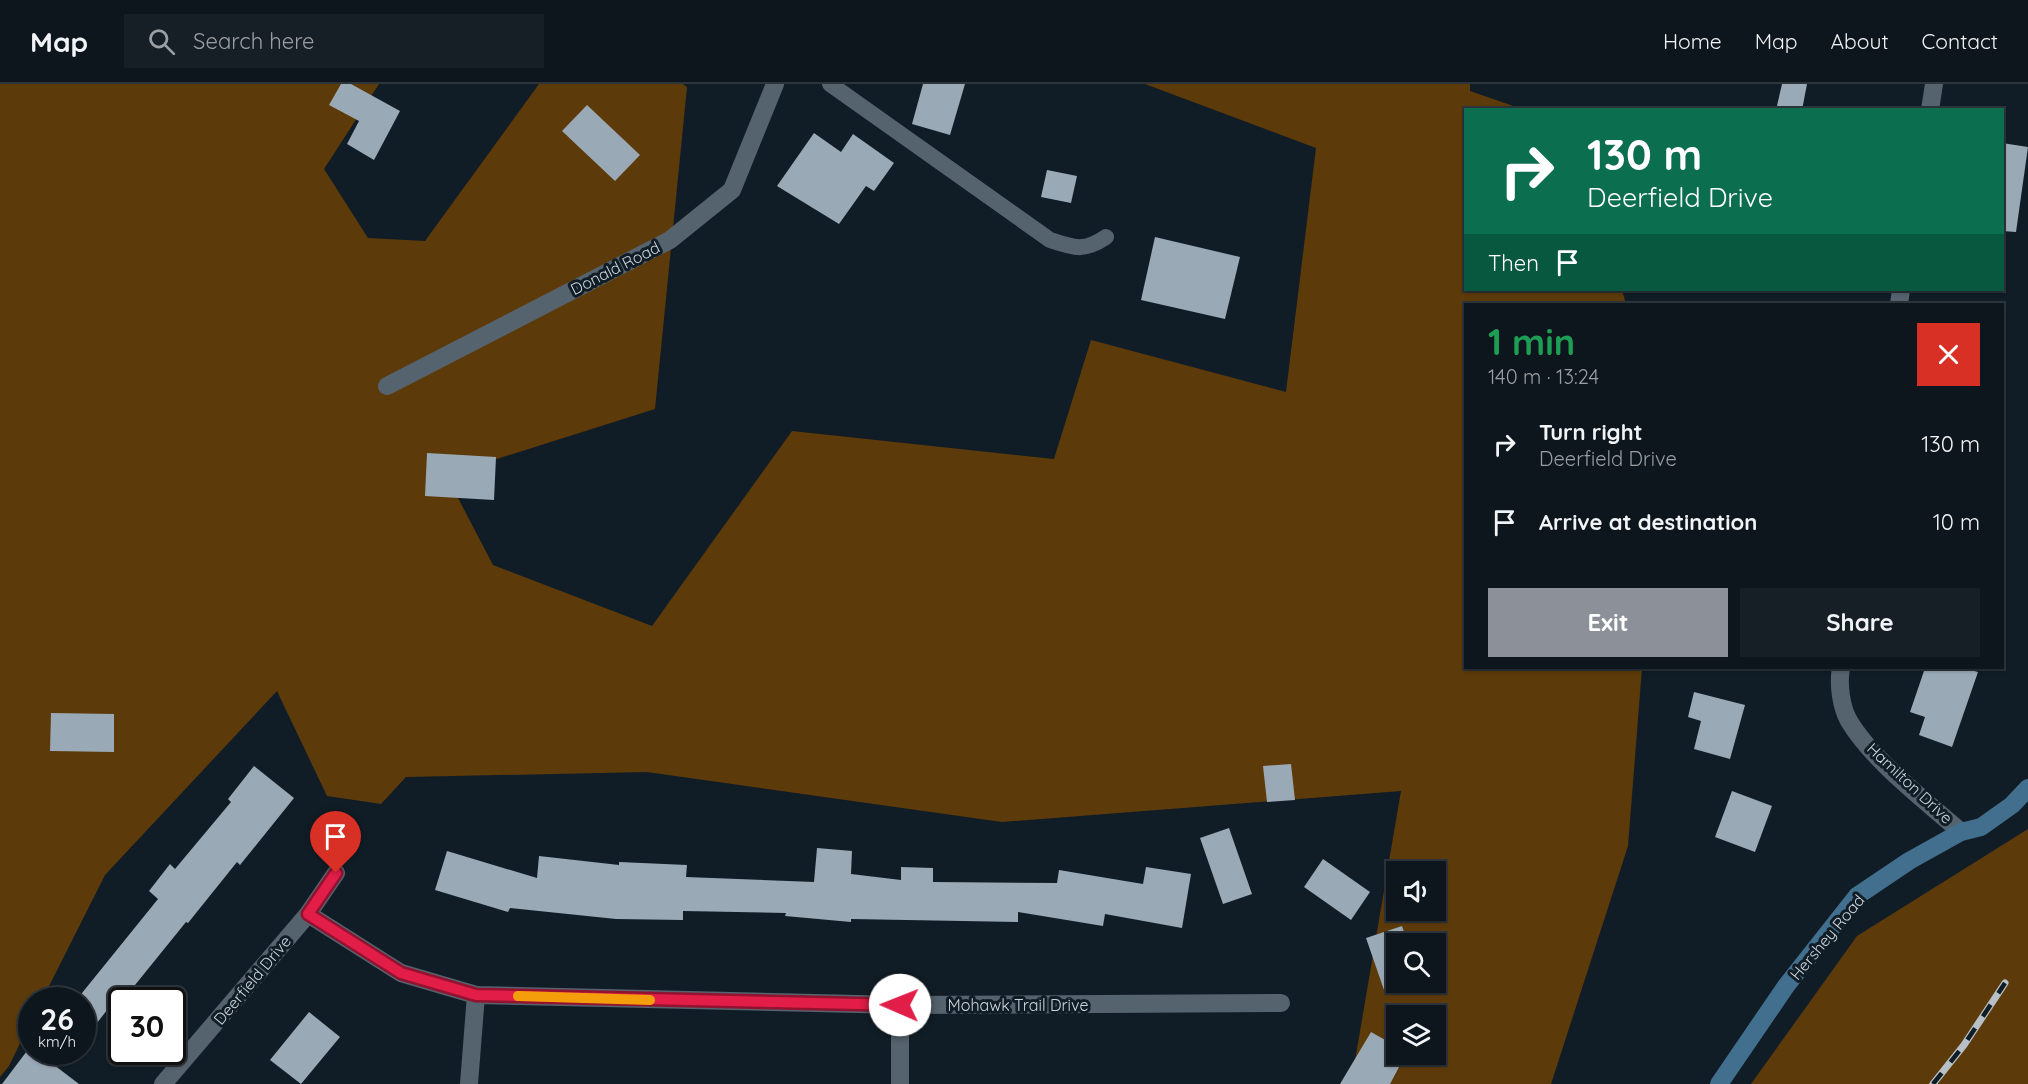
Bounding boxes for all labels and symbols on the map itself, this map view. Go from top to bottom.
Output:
street label: Donald Road [567,237,663,299]
street label: Hamilton Drive [1863,738,1957,828]
pin [310,811,361,873]
street label: Hershey Road [1785,890,1869,984]
street label: Deerfield Drive [209,931,295,1029]
position arrow [868,973,932,1037]
speed limit sign: 30 [108,987,186,1065]
street label: Mohawk Trail Drive [948,995,1088,1015]

